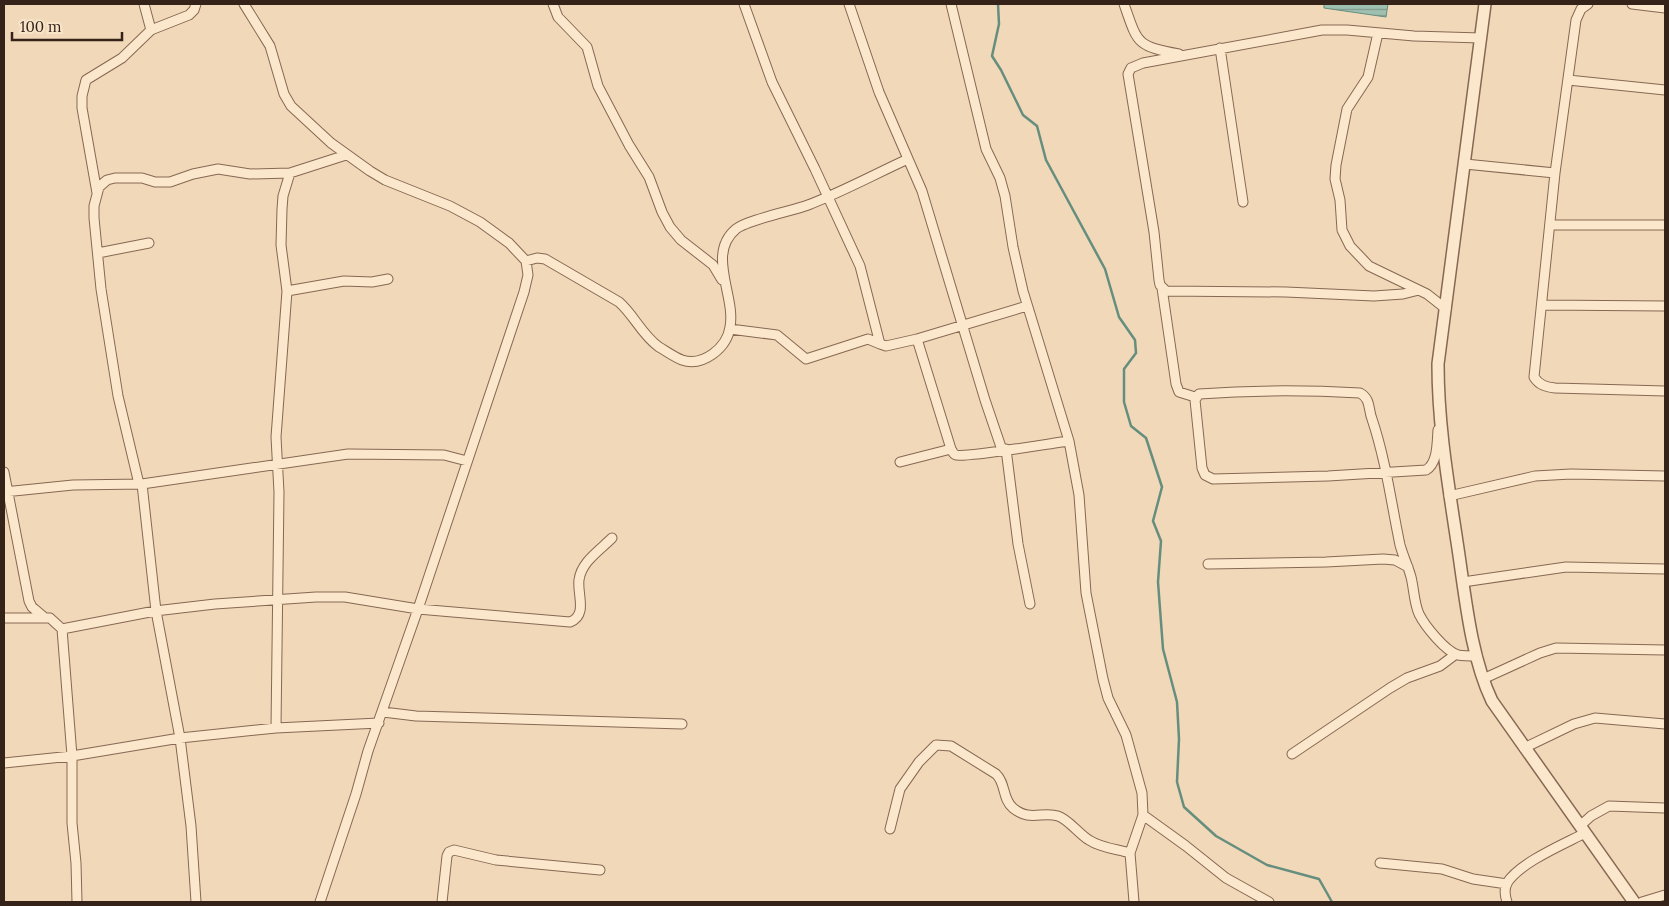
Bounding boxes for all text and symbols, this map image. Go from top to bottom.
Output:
scale bar [12,10,122,42]
text: 100 m [20,17,61,36]

